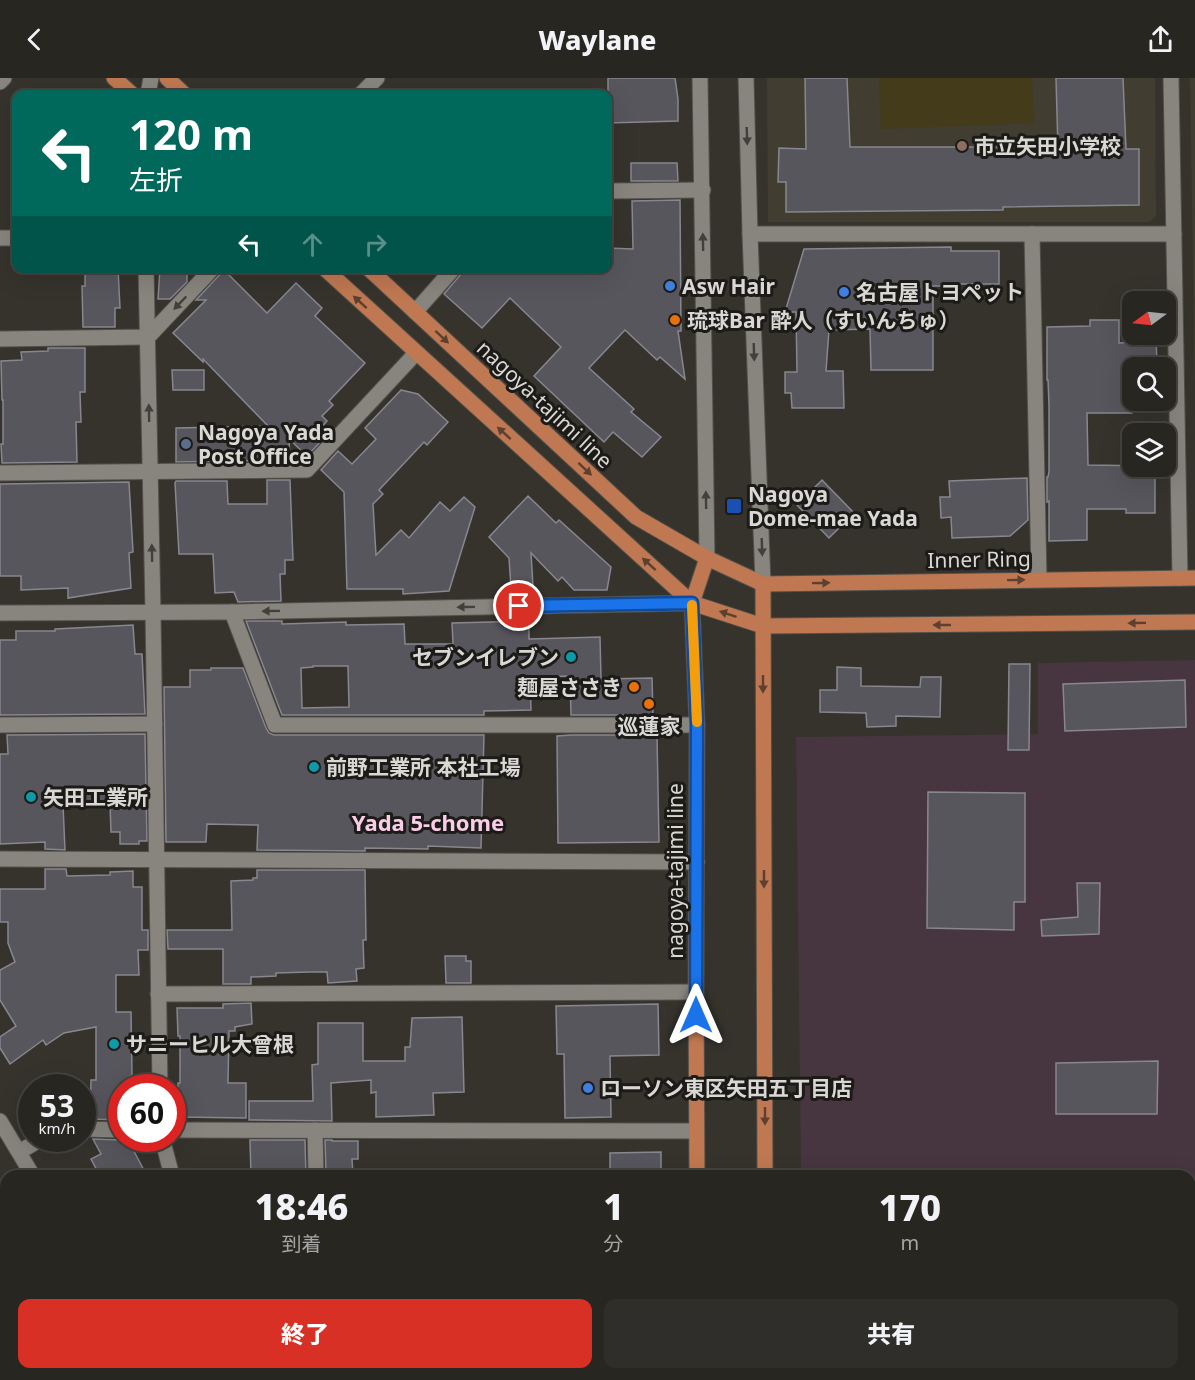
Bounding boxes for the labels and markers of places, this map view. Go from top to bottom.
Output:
place label: 市立矢田小学校 [974,132,1121,160]
marker: 市立矢田小学校 [955,139,969,153]
place label: Asw Hair [682,272,775,300]
place label: 名古屋トヨペット [856,278,1024,306]
marker: Asw Hair [663,279,677,293]
marker: 名古屋トヨペット [837,285,851,299]
place label: 琉球Bar 酔人（すいんちゅ） [687,306,959,334]
marker: 琉球Bar 酔人（すいんちゅ） [668,313,682,327]
place label: Nagoya Yada Post Office [198,418,334,470]
marker: Nagoya Yada Post Office [179,437,193,451]
place label: Nagoya Dome-mae Yada [748,480,918,532]
marker: Nagoya Dome-mae Yada [725,497,743,515]
pin [493,580,544,631]
place label: セブンイレブン [412,643,559,671]
marker: セブンイレブン [564,650,578,664]
place label: 麺屋ささき [517,673,622,701]
marker: 麺屋ささき [627,680,641,694]
marker: 巡蓮家 [642,697,656,711]
place label: 巡蓮家 [618,712,681,740]
place label: 前野工業所 本社工場 [326,753,520,781]
marker: 前野工業所 本社工場 [307,760,321,774]
place label: 矢田工業所 [43,783,148,811]
marker: 矢田工業所 [24,790,38,804]
place label: サニーヒル大曾根 [126,1030,294,1058]
marker: サニーヒル大曾根 [107,1037,121,1051]
place label: ローソン東区矢田五丁目店 [600,1074,852,1102]
marker: ローソン東区矢田五丁目店 [581,1081,595,1095]

